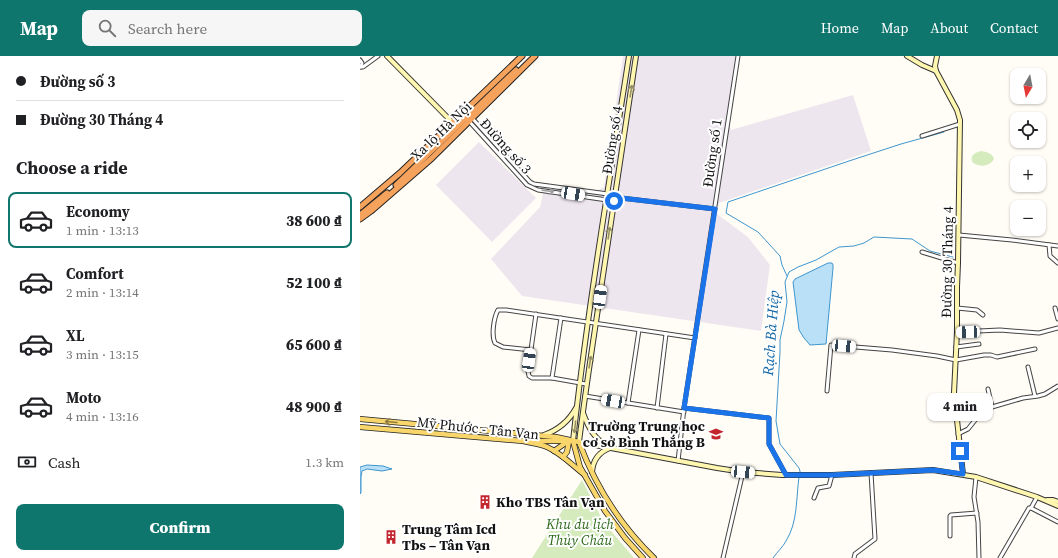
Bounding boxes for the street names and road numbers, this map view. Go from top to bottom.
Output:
street label: Xa lộ Hà Nội [406,97,476,165]
street label: Đường số 4 [597,104,627,176]
street label: Đường số 3 [476,114,536,178]
street label: Đường số 1 [697,118,727,188]
street label: Đường 30 Tháng 4 [936,206,958,318]
street label: Mỹ Phước - Tân Vạn [416,412,541,444]

